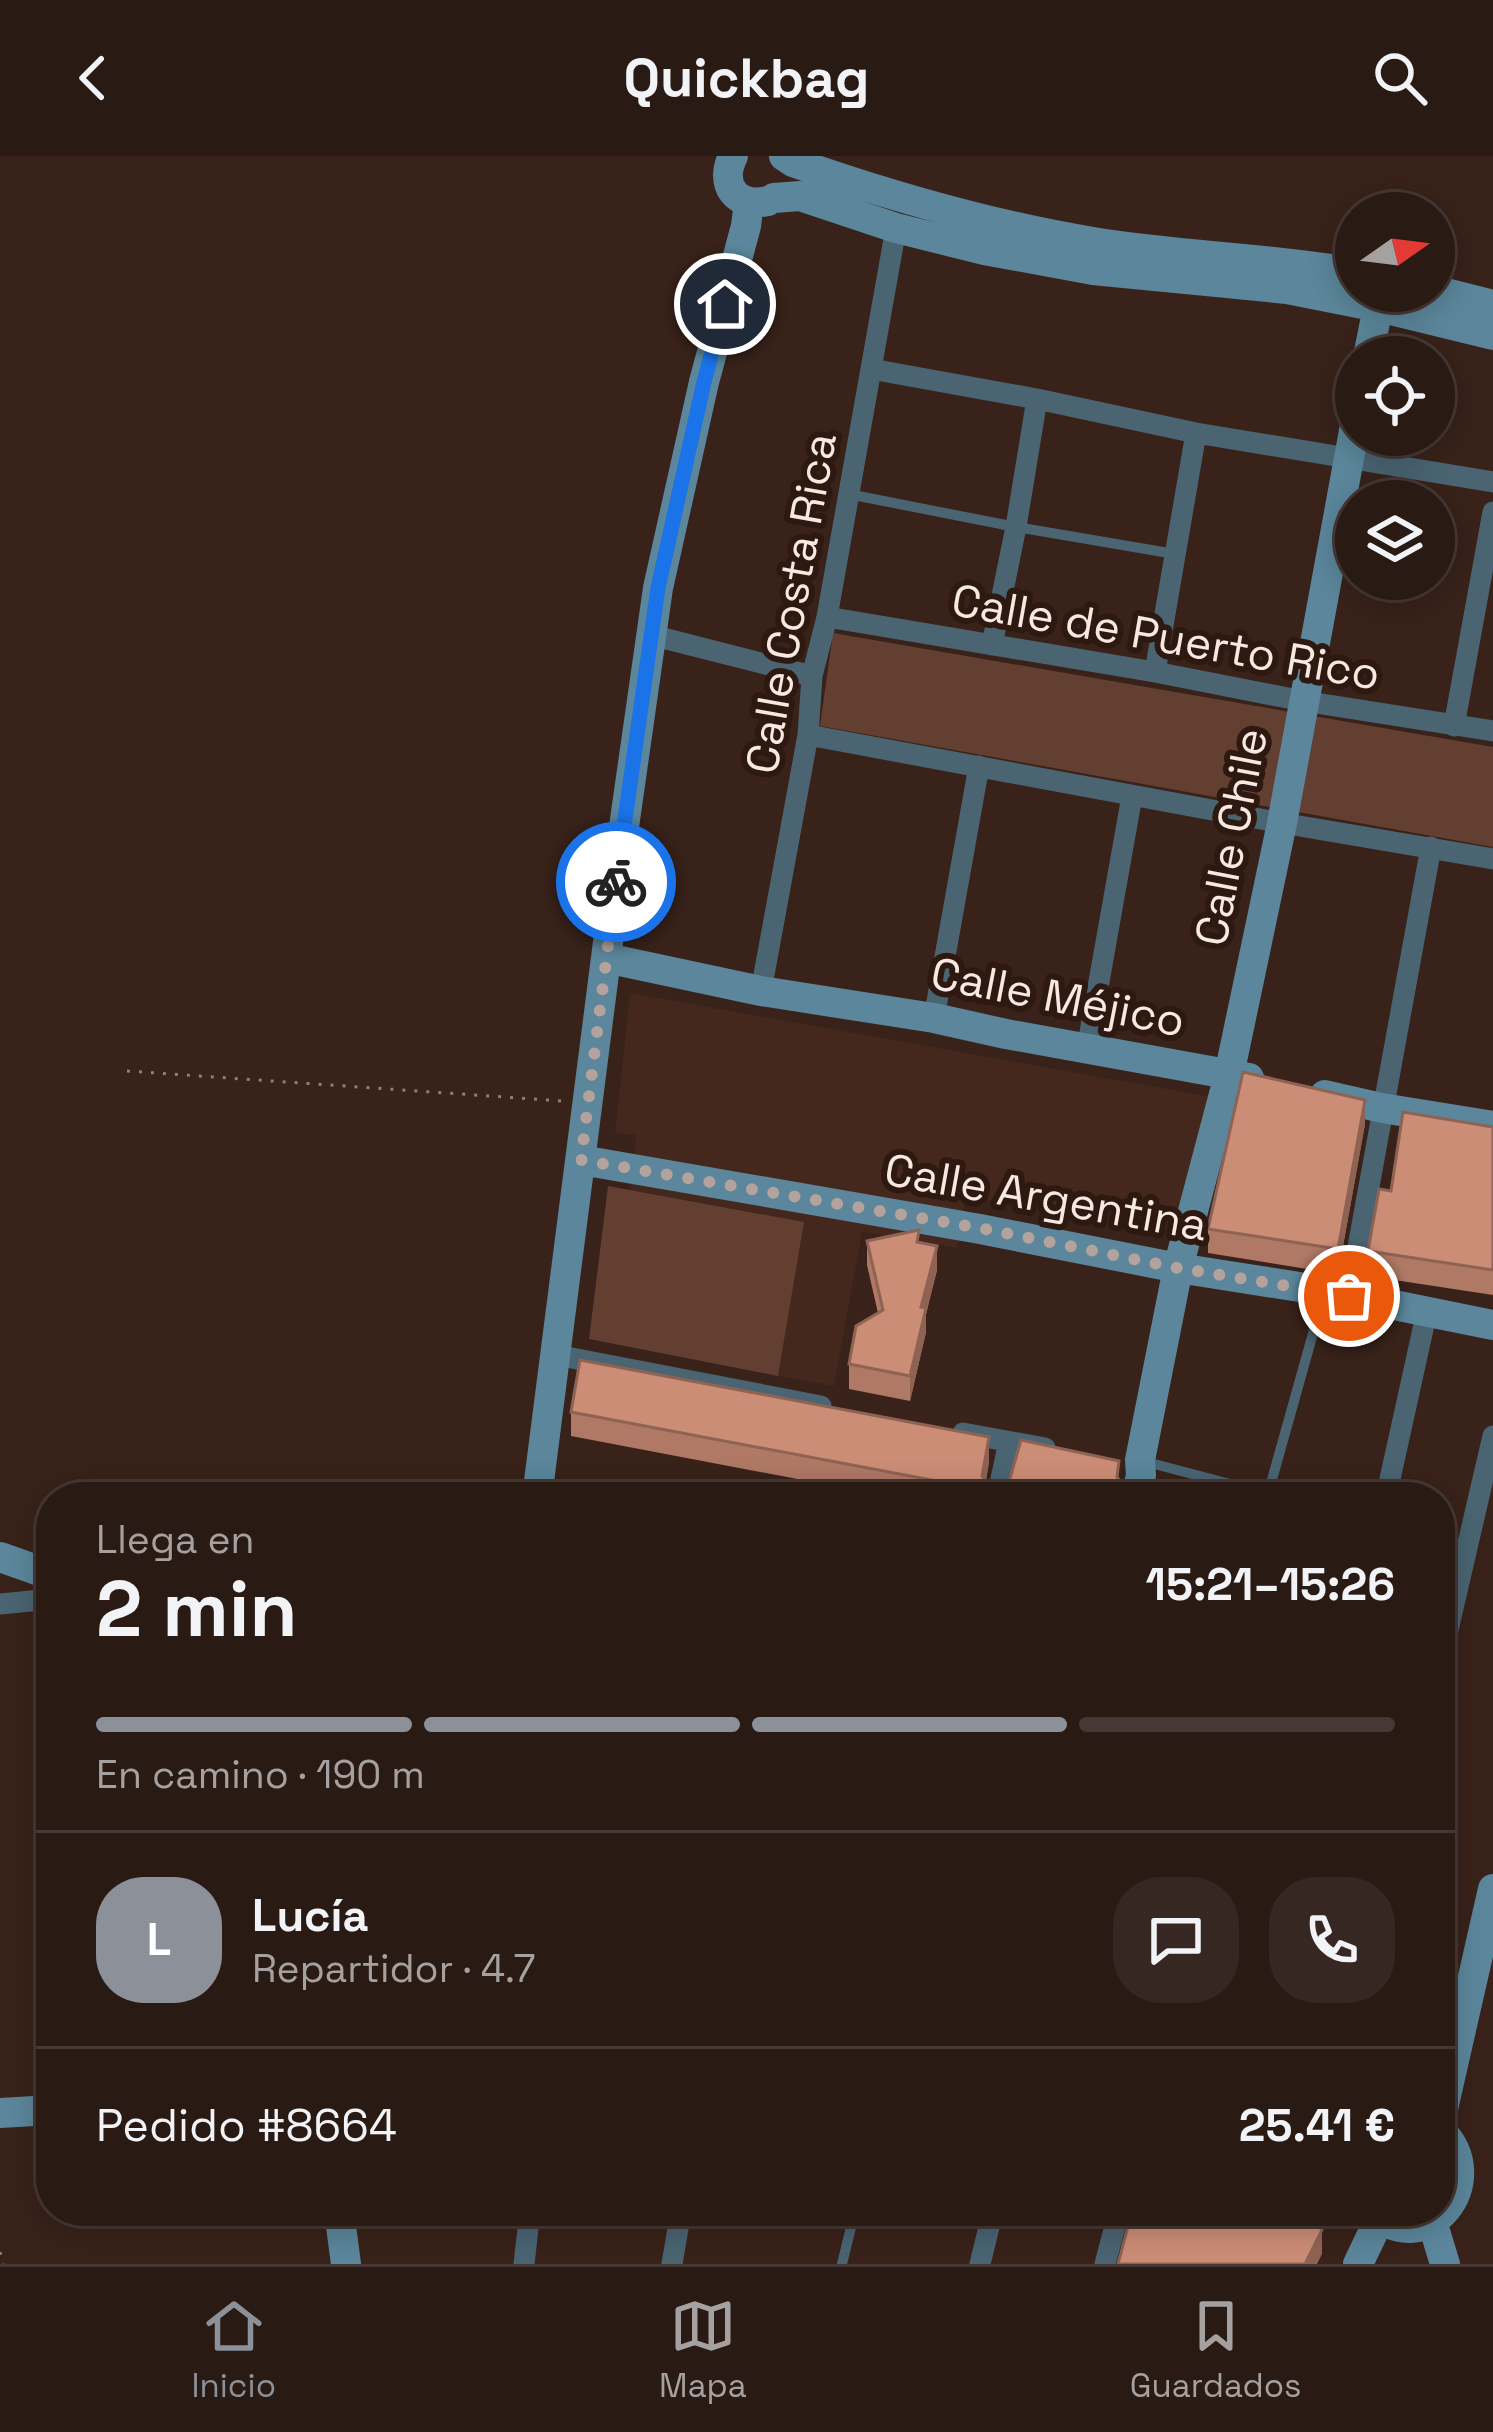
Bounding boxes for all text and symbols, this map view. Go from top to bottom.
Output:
text: Quickbag [624,44,869,113]
icon: back [60,45,126,111]
icon: search [1367,45,1433,111]
north arrow [1335,192,1455,312]
map controls [1335,192,1455,600]
pin [674,253,776,355]
icon: home [692,271,758,337]
button: locate [1335,336,1455,456]
street label: Calle Costa Rica [733,428,849,778]
button: layers [1335,480,1455,600]
street label: Calle de Puerto Rico [947,571,1385,703]
street label: Calle Chile [1182,723,1280,951]
courier [556,822,676,942]
icon: bike [583,849,649,915]
street label: Calle Méjico [926,944,1190,1050]
street label: Calle Argentina [880,1141,1212,1253]
pin [1298,1245,1400,1347]
icon: bag [1316,1263,1382,1329]
text: Llega en [96,1515,254,1564]
text: 15:21–15:26 [1146,1556,1395,1613]
text: 2 min [96,1559,298,1659]
text: En camino · 190 m [96,1750,425,1799]
button: chat [1113,1877,1239,2003]
button: phone [1269,1877,1395,2003]
text: Lucía [252,1887,368,1944]
text: L [147,1911,171,1968]
text: Repartidor · 4.7 [252,1944,536,1993]
text: Pedido #8664 [96,2097,397,2154]
text: 25.41 € [1239,2097,1395,2154]
tab: Inicio [192,2293,276,2407]
tab: Mapa [659,2293,747,2407]
tab: Guardados [1130,2293,1301,2407]

